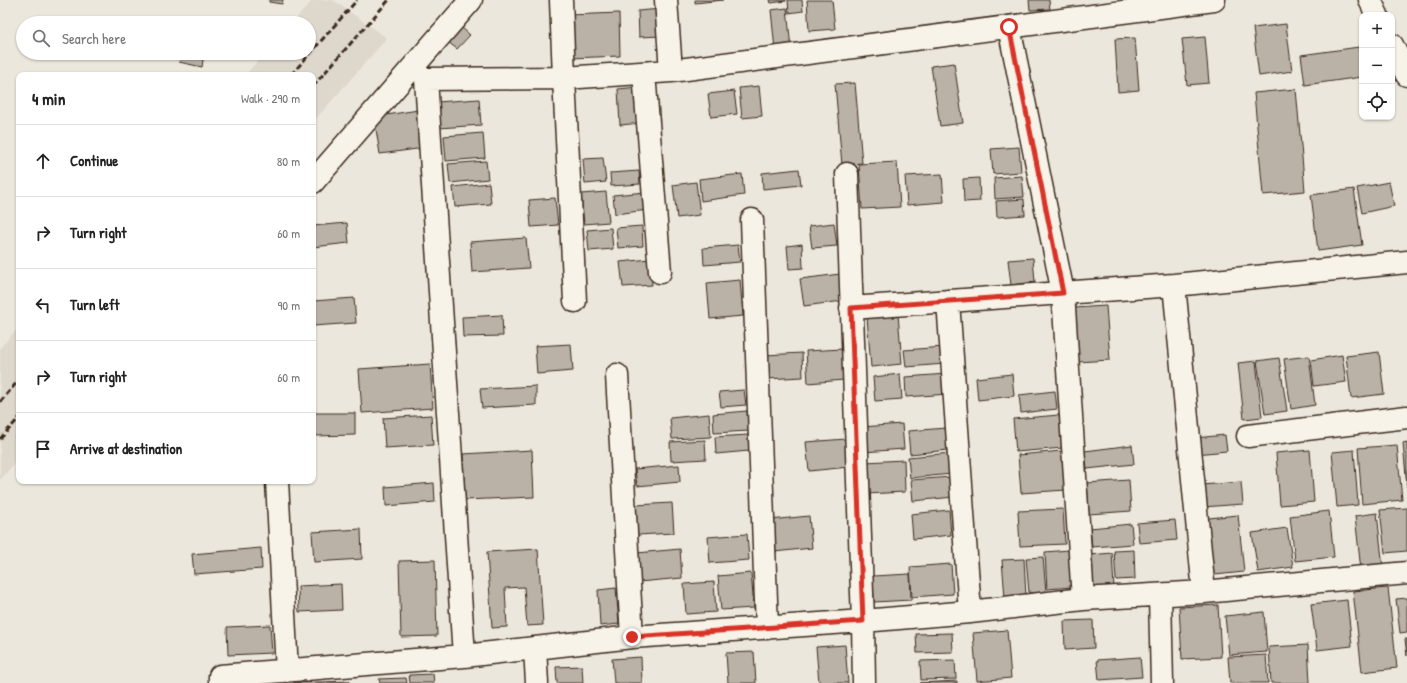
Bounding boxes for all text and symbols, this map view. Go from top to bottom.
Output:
map controls [1359,12,1395,120]
button: + [1359,12,1395,48]
search box [16,16,316,60]
route start [1000,18,1018,36]
icon: search [30,27,52,49]
text: Search here [62,28,126,49]
button: − [1359,48,1395,84]
button: locate [1359,84,1395,120]
text: 4 min [32,87,65,110]
text: Walk · 290 m [241,89,300,107]
icon: ahead [32,150,54,172]
text: Continue [70,150,118,171]
text: 80 m [277,152,300,170]
icon: right [32,222,54,244]
text: Turn right [70,222,126,243]
text: 60 m [277,224,300,242]
icon: left [32,294,54,316]
text: Turn left [70,294,120,315]
text: 90 m [278,296,300,314]
icon: right [32,366,54,388]
text: Turn right [70,366,126,387]
text: 60 m [277,368,300,386]
icon: arrive [32,438,54,460]
text: Arrive at destination [70,438,182,459]
route end [623,628,641,646]

